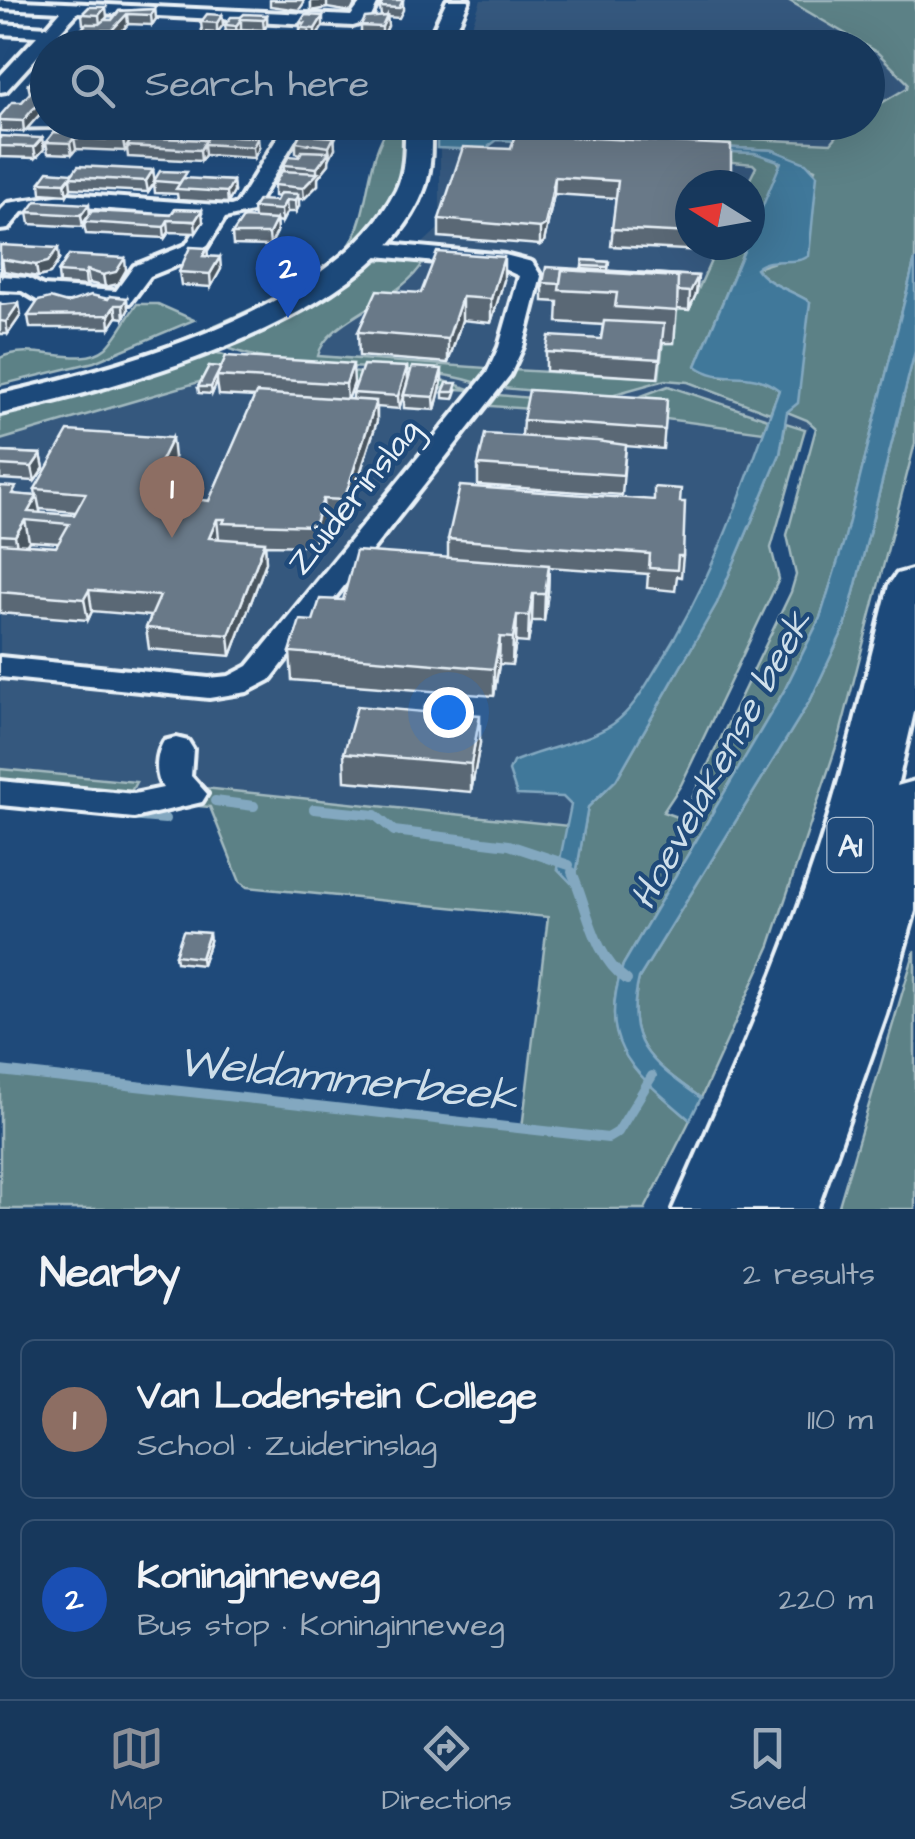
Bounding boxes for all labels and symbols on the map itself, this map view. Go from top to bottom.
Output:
north arrow [675,170,765,260]
pin: 2 [256,236,320,318]
street label: Zuiderinslag [276,408,434,587]
pin: 1 [140,456,204,538]
water label: Hoevelakense beek [618,601,826,919]
your location [423,687,474,738]
road number: A1 [828,818,872,872]
water label: Weldammerbeek [175,1031,522,1129]

